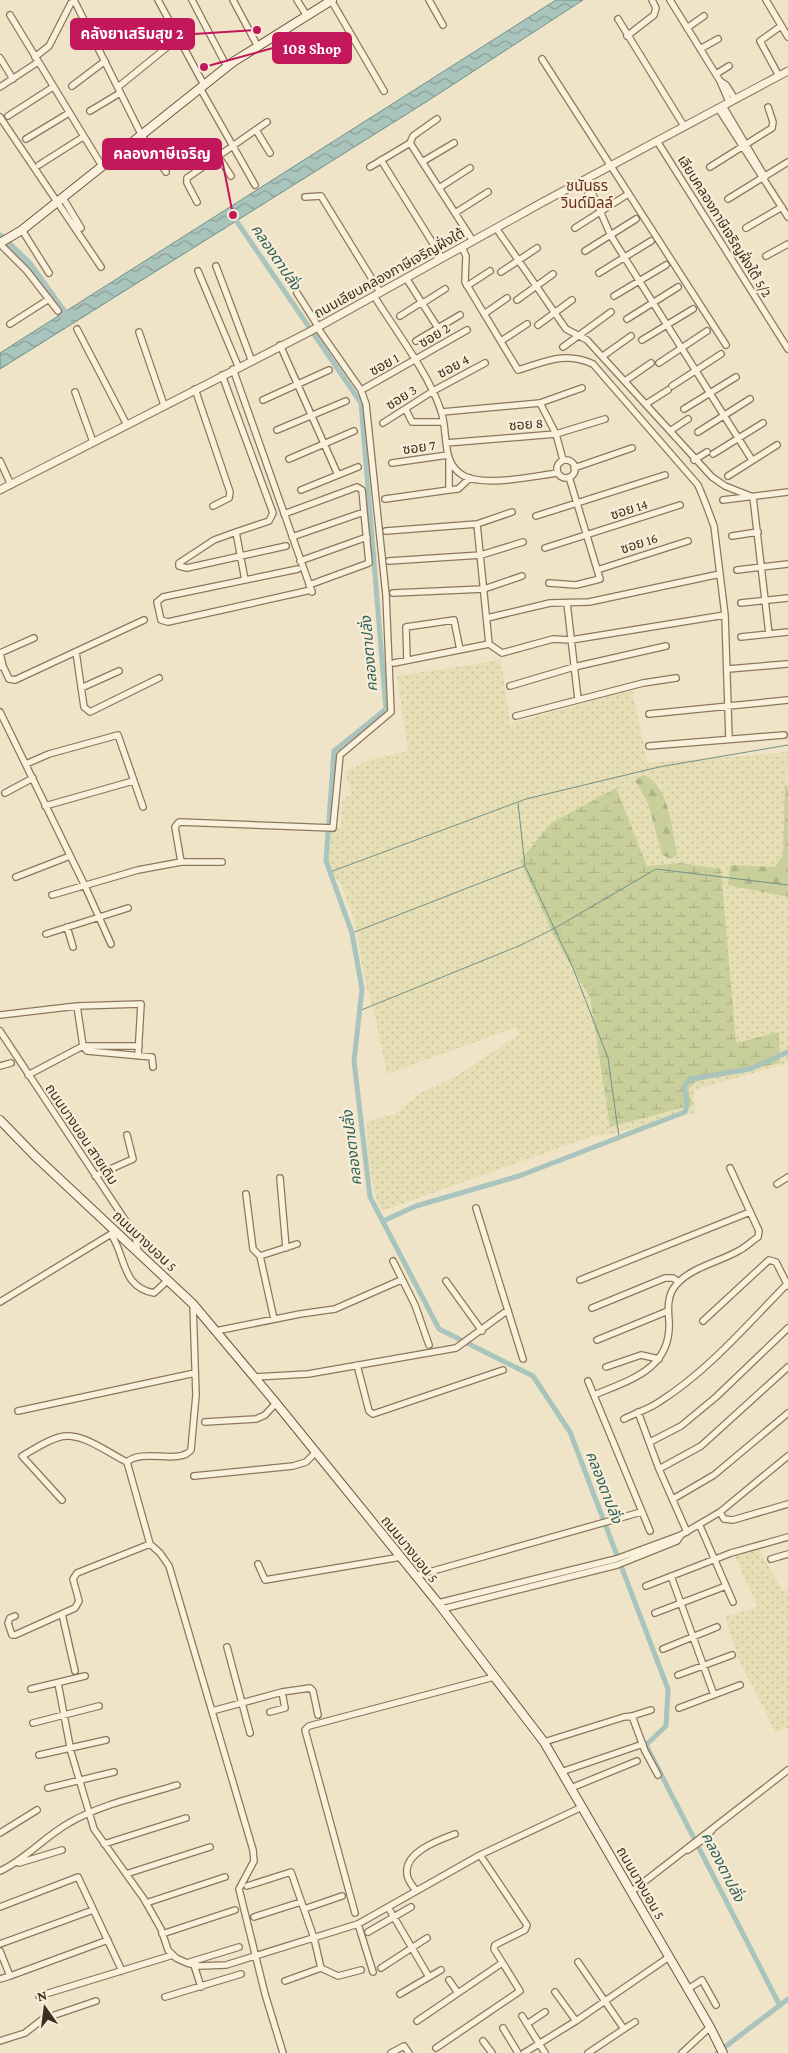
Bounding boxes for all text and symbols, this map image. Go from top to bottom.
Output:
callout: คลังยาเสริมสุข 2 [71,19,194,49]
text: คลังยาเสริมสุข 2 [80,26,184,43]
callout: 108 Shop [273,33,351,63]
text: 108 Shop [283,41,341,57]
callout: คลองภาษีเจริญ [103,139,221,169]
text: คลองภาษีเจริญ [113,146,211,162]
street label: เลียบคลองภาษีเจริญฝั่งใต้ 5/2 [675,151,777,300]
district label: ชนันธร วินด์มิลล์ [560,178,613,211]
water label: คลองตาปลั่ง [248,220,306,294]
street label: ถนนเลียบคลองภาษีเจริญฝั่งใต้ [310,224,467,321]
street label: ซอย 2 [416,319,453,350]
street label: ซอย 1 [366,349,402,379]
street label: ซอย 4 [434,351,472,381]
street label: ซอย 3 [383,381,419,413]
street label: ซอย 8 [508,415,544,433]
street label: ซอย 7 [401,437,437,457]
street label: ซอย 14 [608,495,650,523]
street label: ซอย 16 [618,529,660,557]
water label: คลองตาปลั่ง [356,615,380,693]
street label: ถนนบางบอน สายเดิม [42,1081,122,1187]
water label: คลองตาปลั่ง [337,1108,365,1187]
street label: ถนนบางบอน 5 [110,1207,180,1275]
water label: คลองตาปลั่ง [583,1448,627,1526]
street label: ถนนบางบอน 5 [378,1512,442,1586]
water label: คลองตาปลั่ง [699,1829,750,1905]
street label: ถนนบางบอน 5 [614,1844,668,1922]
north arrow [20,1983,70,2033]
text: N [35,1986,49,2004]

